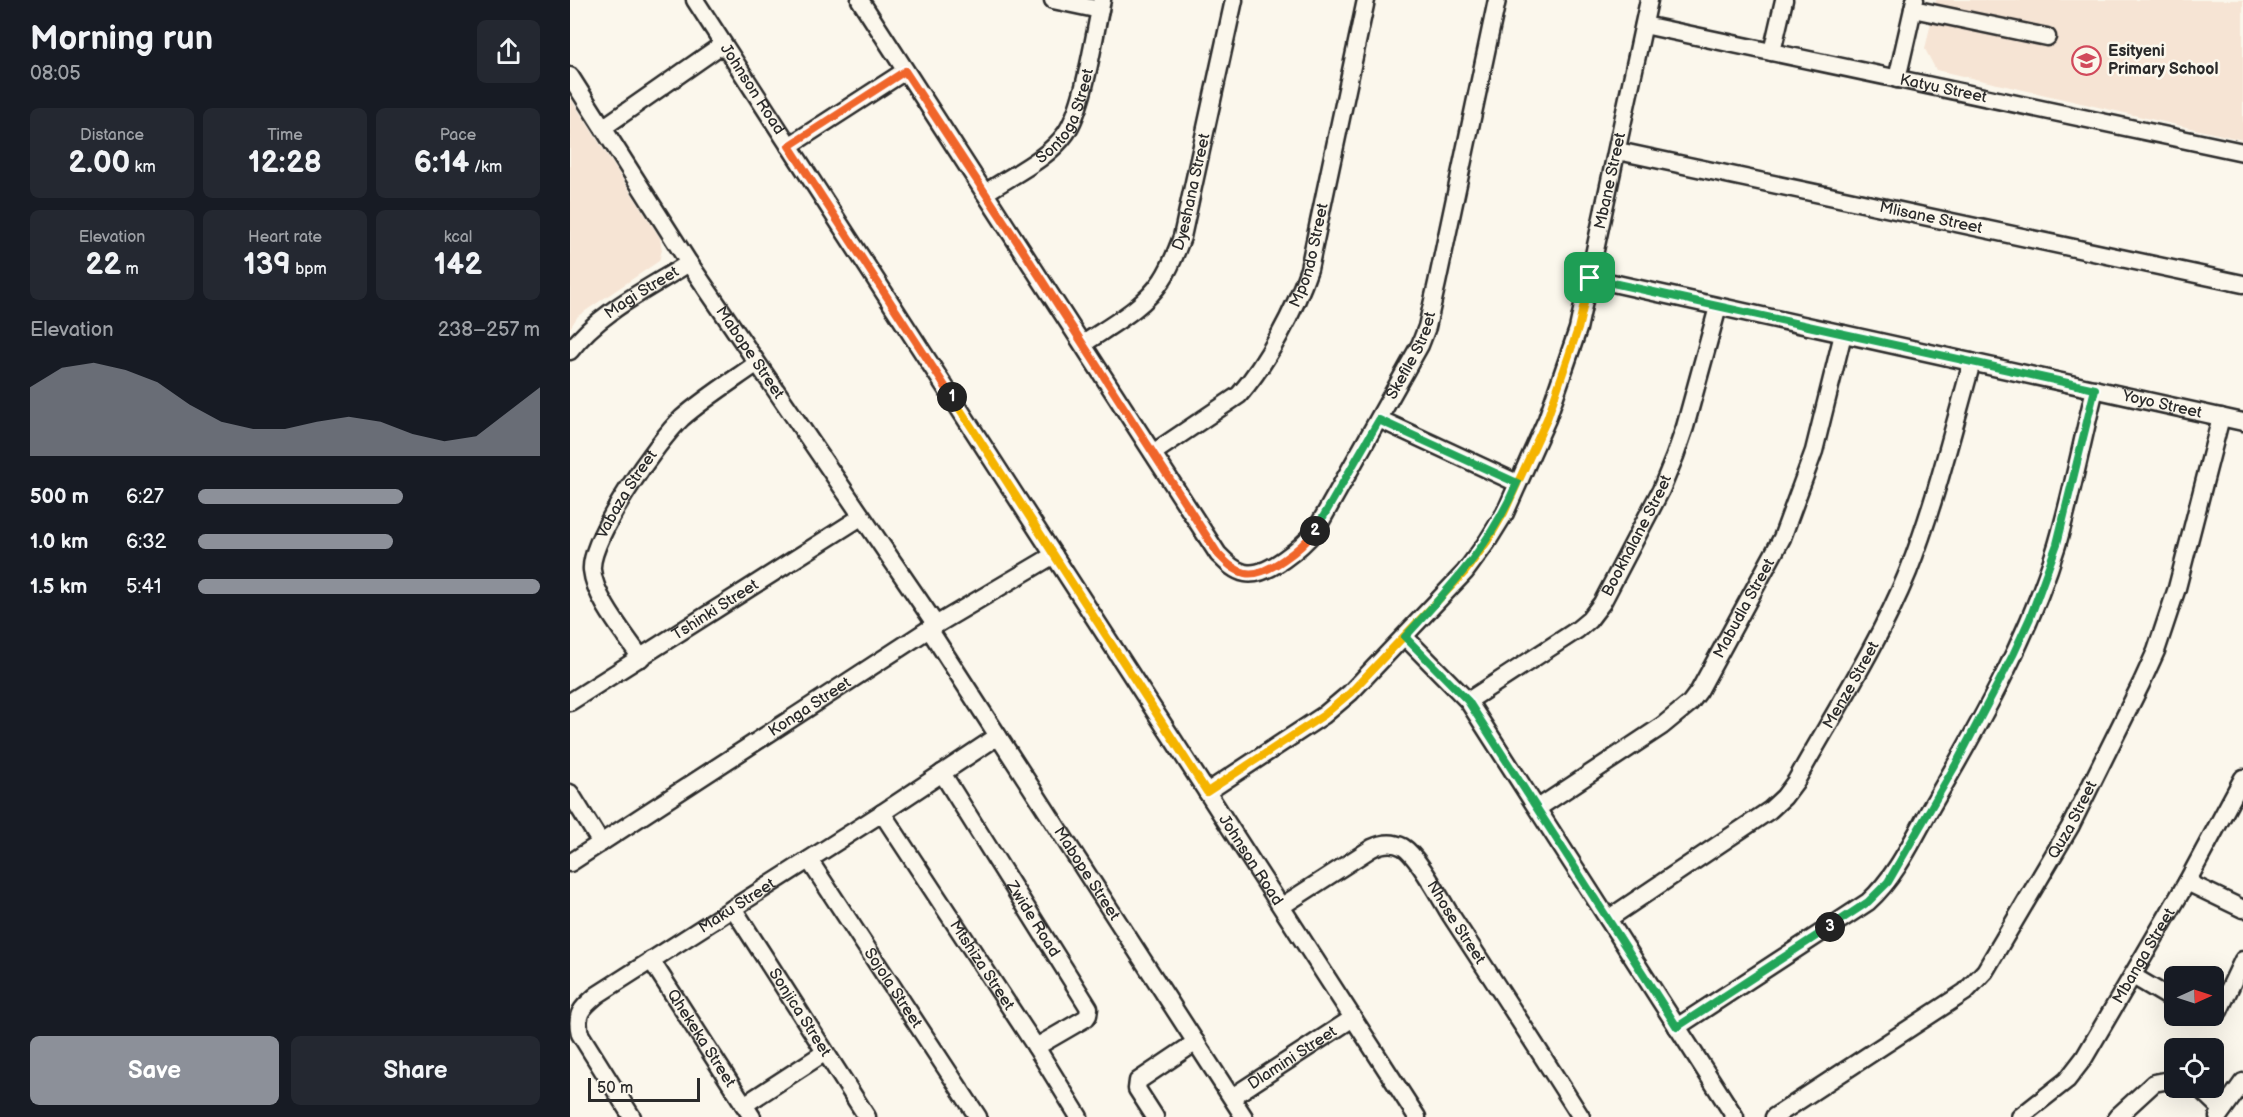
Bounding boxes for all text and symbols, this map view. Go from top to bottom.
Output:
text: Morning run [30,19,213,59]
button: share [477,20,540,83]
street label: Johnson Road [716,40,789,138]
place label: Esityeni Primary School [2108,42,2218,79]
school or university icon: Esityeni Primary School [2071,44,2103,76]
text: 08:05 [30,62,81,86]
street label: Sontoga Street [1032,67,1098,168]
street label: Katyu Street [1898,70,1989,107]
text: Distance [80,126,144,145]
text: Time [267,126,303,145]
text: Pace [440,126,476,145]
street label: Mbane Street [1590,131,1630,231]
street label: Dyeshana Street [1168,132,1214,253]
text: 2.00 [68,145,130,181]
text: 12:28 [248,145,322,181]
text: 6:14 [414,145,470,181]
text: km [130,158,156,177]
text: /km [470,158,502,177]
street label: Mlisane Street [1878,197,1984,238]
street label: Mpondo Street [1285,201,1332,310]
text: Elevation [79,228,145,247]
text: Heart rate [248,228,322,247]
text: kcal [444,228,472,247]
text: 22 [85,247,121,283]
text: 139 [243,247,291,283]
text: 142 [434,247,482,283]
pin [1564,252,1615,303]
text: m [121,260,139,279]
text: bpm [291,260,327,279]
icon: arrive [1573,261,1606,294]
street label: Magi Street [601,262,682,323]
street label: Mabope Street [712,303,788,402]
street label: Skefile Street [1382,310,1440,403]
text: Elevation [30,318,113,342]
text: 238–257 m [438,318,540,342]
pin: 1 [937,382,967,412]
street label: Yoyo Street [2120,386,2204,422]
text: 1 [949,387,955,406]
street label: Vabaza Street [592,446,661,541]
street label: Bookhalane Street [1598,472,1676,600]
text: 500 m [30,485,89,509]
text: 6:27 [126,485,164,509]
pin: 2 [1300,516,1330,546]
text: 2 [1310,521,1320,540]
text: 1.0 km [30,530,88,554]
text: 6:32 [126,530,166,554]
street label: Mabudla Street [1709,555,1779,661]
text: 1.5 km [30,575,87,599]
text: 5:41 [126,575,161,599]
street label: Tshinki Street [668,575,762,644]
street label: Menze Street [1819,638,1883,732]
street label: Konga Street [765,673,854,741]
street label: Quza Street [2044,778,2101,862]
street label: Johnson Road [1215,811,1287,909]
street label: Mabope Street [1050,823,1124,924]
street label: Maku Street [695,874,779,937]
street label: Zwide Road [1002,876,1064,960]
street label: Nhose Street [1423,877,1490,968]
street label: Mbanga Street [2109,905,2179,1007]
pin: 3 [1815,912,1845,942]
street label: Mtshiza Street [946,917,1019,1014]
text: 3 [1825,917,1835,936]
street label: Sojola Street [860,944,926,1032]
street label: Sonjica Street [765,965,835,1060]
north arrow [2164,966,2224,1026]
map controls [2164,966,2224,1098]
street label: Qhekeka Street [663,986,740,1091]
street label: Dlamini Street [1244,1022,1340,1093]
button: Save [30,1036,279,1105]
button: Share [291,1036,540,1105]
button: locate [2164,1038,2224,1098]
scale bar [588,1075,700,1102]
text: 50 m [597,1079,633,1098]

